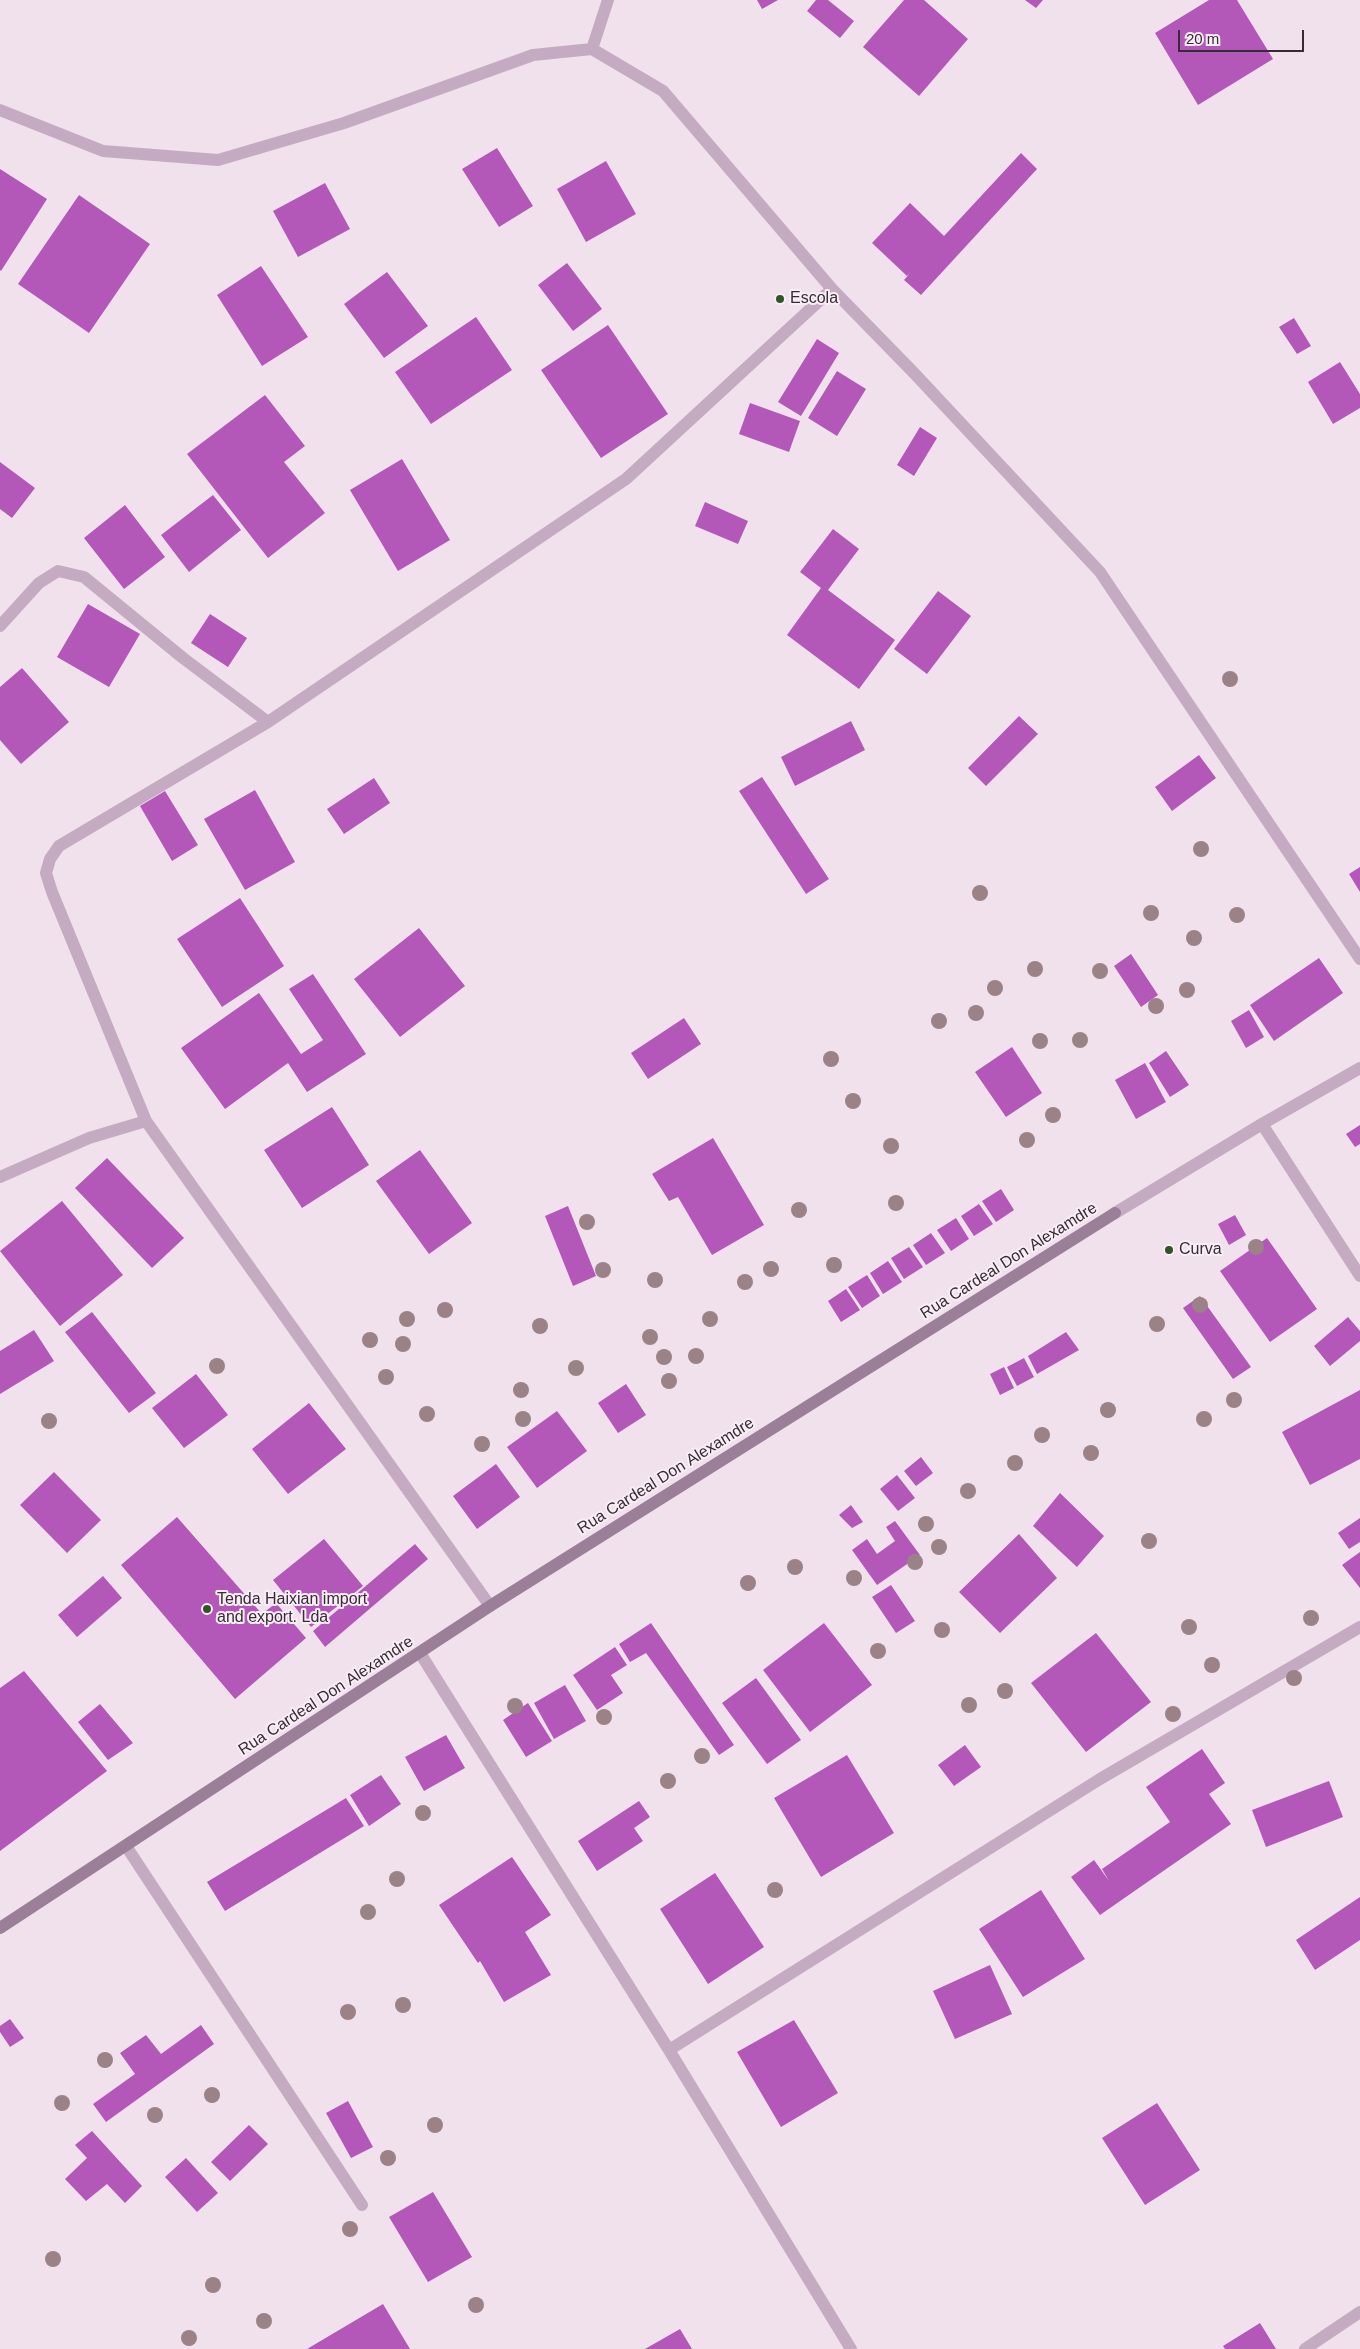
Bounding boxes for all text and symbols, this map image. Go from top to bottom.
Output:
scale bar [1180,20,1306,52]
text: 20 m [1186,30,1219,47]
place label: Escola [790,289,838,309]
marker: Escola [774,293,786,305]
street label: Rua Cardeal Don Alexamdre [917,1199,1101,1323]
place label: Curva [1179,1240,1222,1260]
marker: Curva [1163,1244,1175,1256]
street label: Rua Cardeal Don Alexamdre [574,1414,758,1538]
place label: Tenda Haixian import and export. Lda [217,1590,367,1628]
marker: Tenda Haixian import and export. Lda [201,1603,213,1615]
street label: Rua Cardeal Don Alexamdre [235,1632,417,1760]

